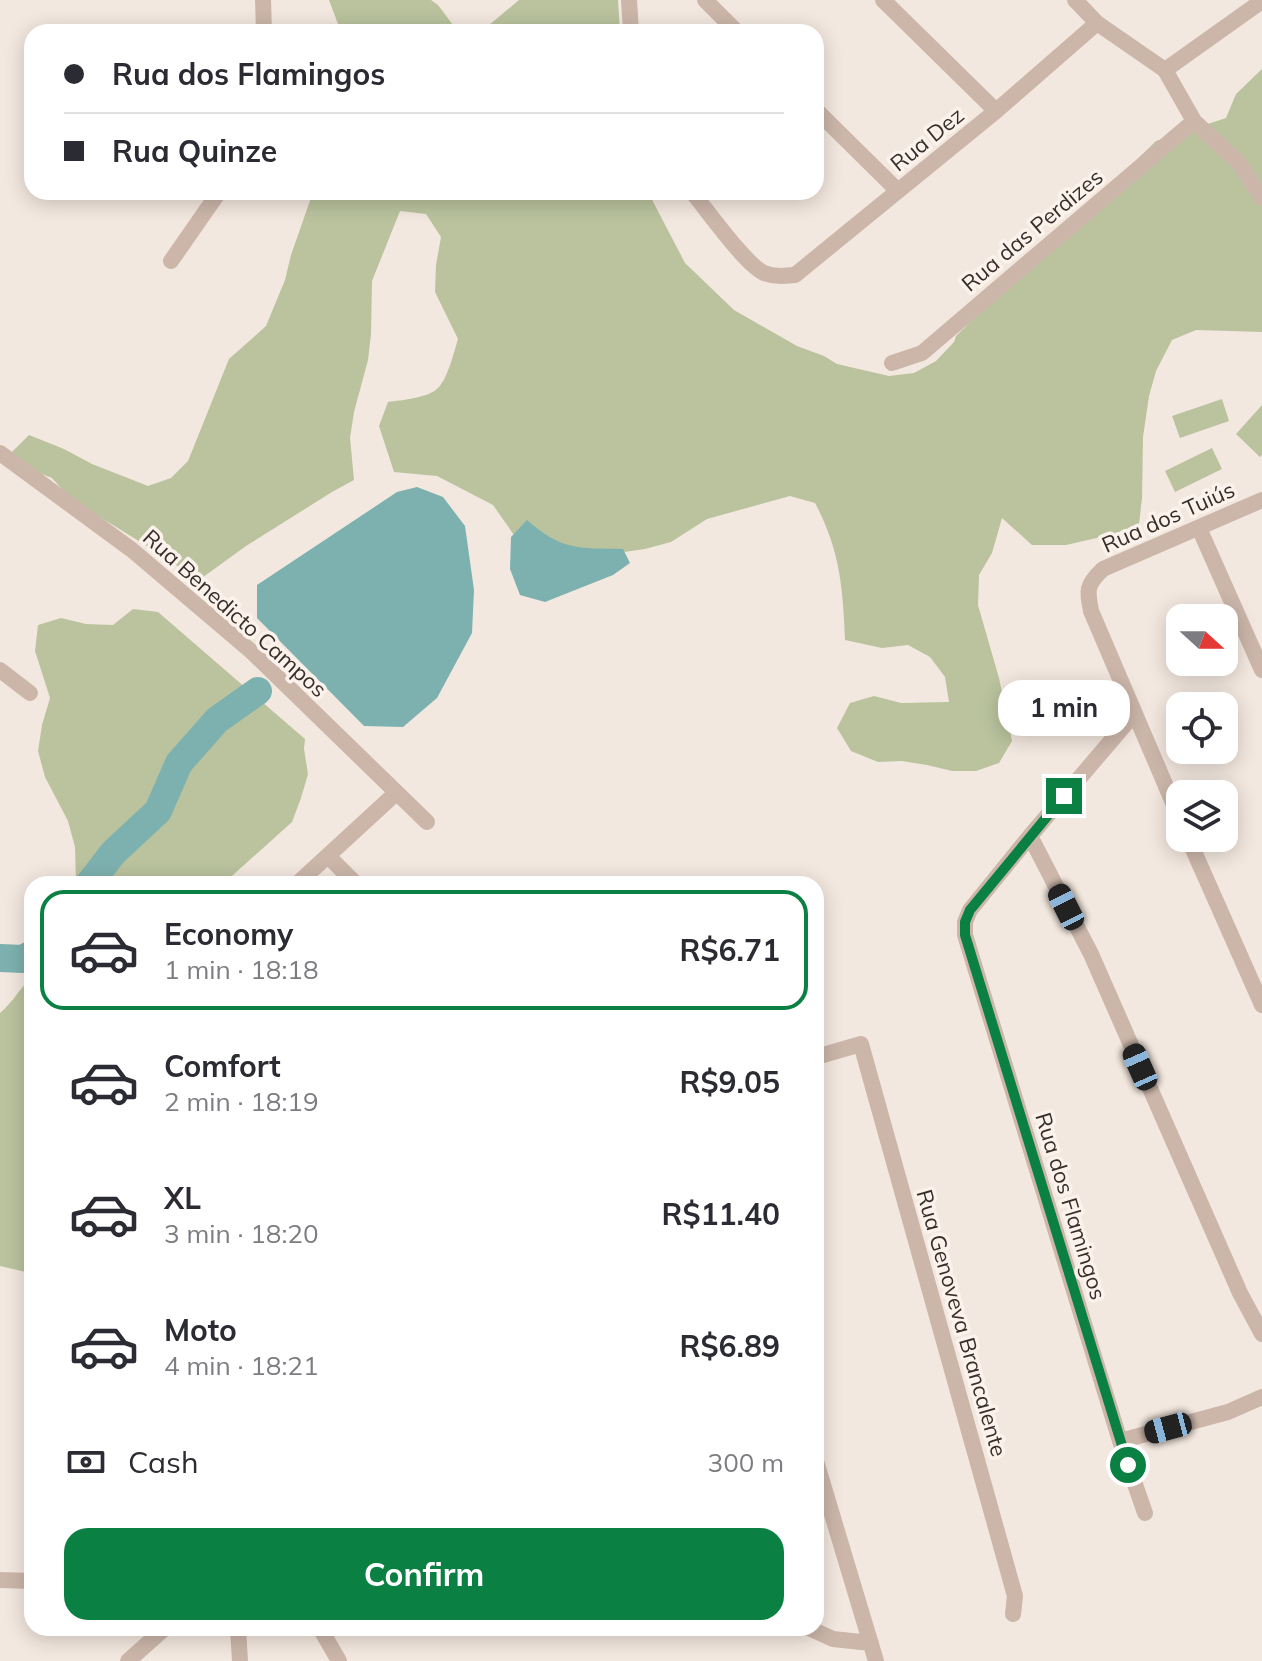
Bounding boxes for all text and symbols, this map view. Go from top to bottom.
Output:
text: Rua dos Flamingos [112,55,385,93]
street label: Rua Dez [885,101,969,177]
text: Rua Quinze [112,132,277,170]
street label: Rua das Perdizes [956,163,1108,297]
street label: Rua dos Tuiús [1097,475,1239,559]
street label: Rua Benedicto Campos [137,523,333,703]
north arrow [1166,604,1238,676]
map controls [1166,604,1238,852]
callout: 1 min [998,680,1130,736]
text: 1 min [1030,691,1098,724]
button: locate [1166,692,1238,764]
route end [1046,778,1082,814]
button: layers [1166,780,1238,852]
car [1044,880,1088,934]
icon: car [68,914,140,986]
text: Economy [164,915,293,953]
text: R$6.71 [680,931,780,969]
text: 1 min · 18:18 [164,953,319,986]
car [1119,1040,1161,1094]
icon: car [68,1046,140,1118]
text: Comfort [164,1047,281,1085]
text: R$9.05 [680,1063,780,1101]
text: 2 min · 18:19 [164,1085,319,1118]
street label: Rua dos Flamingos [1029,1109,1113,1303]
icon: car [68,1178,140,1250]
text: XL [164,1179,201,1217]
street label: Rua Genoveva Brancalente [910,1186,1014,1460]
text: R$11.40 [662,1195,780,1233]
text: 3 min · 18:20 [164,1217,319,1250]
icon: car [68,1310,140,1382]
text: Moto [164,1311,237,1349]
text: R$6.89 [680,1327,780,1365]
text: 4 min · 18:21 [164,1349,319,1382]
car [1142,1410,1194,1446]
icon: cash [64,1440,108,1484]
text: Cash [128,1443,199,1481]
text: 300 m [708,1446,784,1479]
route start [1110,1447,1146,1483]
button: Confirm [64,1528,784,1620]

